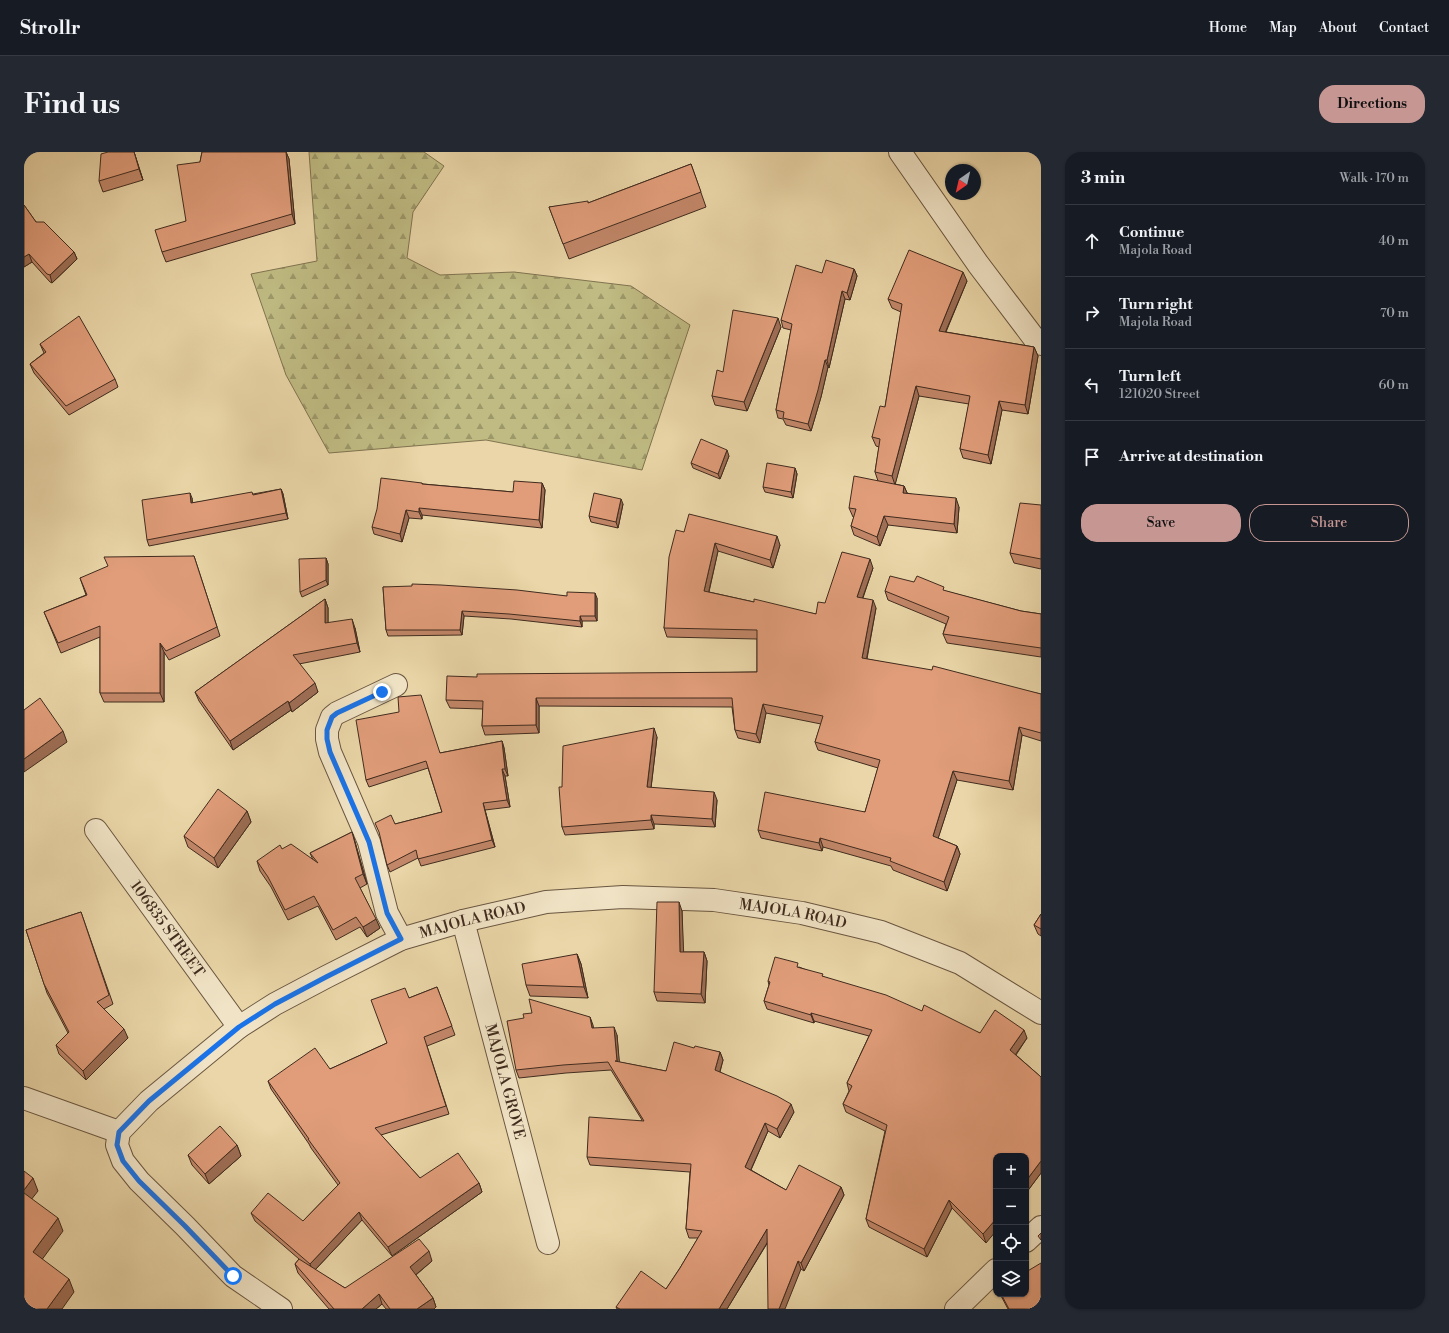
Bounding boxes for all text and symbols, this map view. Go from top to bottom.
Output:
text: Strollr [20,16,81,40]
text: Home [1209,19,1247,37]
text: Map [1269,19,1297,37]
text: About [1319,19,1357,37]
text: Contact [1379,19,1429,37]
button: Directions [1319,85,1425,123]
text: Find us [24,87,120,122]
north arrow [945,164,981,200]
text: 3 min [1081,167,1125,189]
text: Walk · 170 m [1339,170,1409,186]
text: Continue [1119,223,1184,242]
icon: ahead [1081,230,1103,252]
text: 40 m [1379,233,1409,249]
text: Majola Road [1119,242,1192,258]
text: Turn right [1119,295,1193,314]
icon: right [1081,302,1103,324]
text: 70 m [1380,305,1409,321]
text: Majola Road [1119,314,1192,330]
text: Turn left [1119,367,1181,386]
icon: left [1081,374,1103,396]
text: 60 m [1378,377,1409,393]
text: 121020 Street [1119,386,1200,402]
icon: arrive [1081,446,1103,468]
text: Arrive at destination [1119,447,1263,466]
button: Save [1081,504,1241,542]
button: Share [1249,504,1409,542]
route end [373,683,391,701]
street label: 106835 STREET [126,877,209,981]
street label: MAJOLA ROAD [738,895,849,933]
street label: MAJOLA ROAD [417,898,528,943]
street label: MAJOLA GROVE [480,1022,529,1142]
map controls [993,1153,1029,1297]
button: + [993,1153,1029,1189]
button: − [993,1189,1029,1225]
button: locate [993,1225,1029,1261]
button: layers [993,1261,1029,1297]
route start [224,1267,242,1285]

